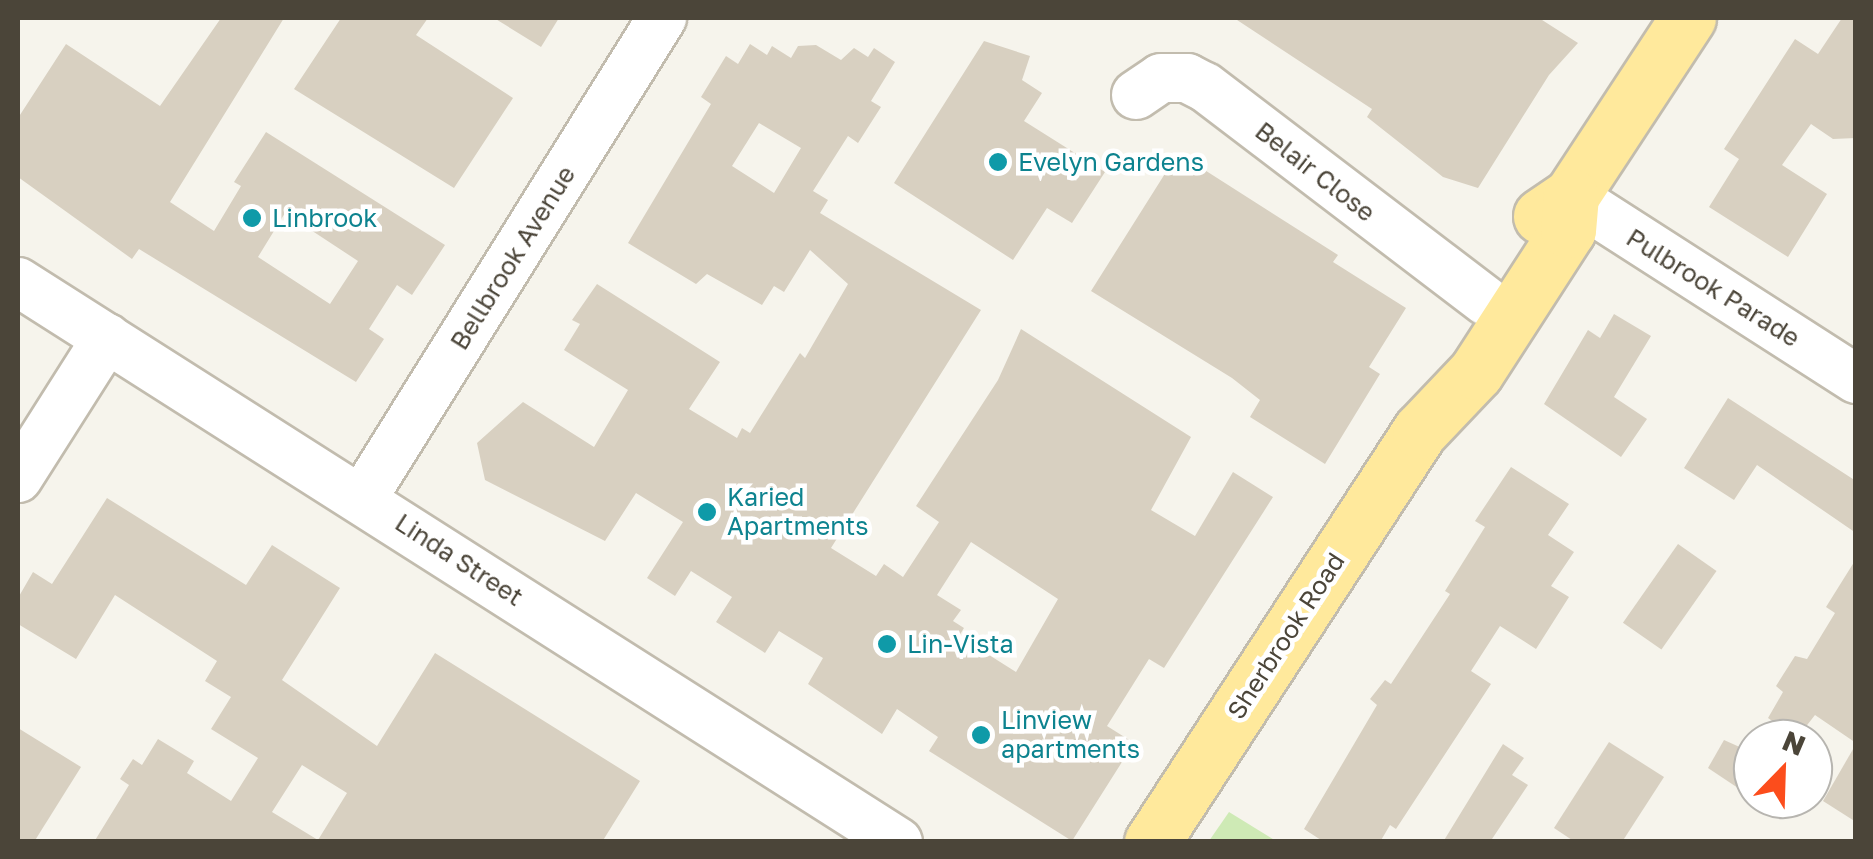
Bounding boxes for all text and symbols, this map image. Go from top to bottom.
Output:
street label: Belair Close [1249,116,1381,228]
place label: Evelyn Gardens [1018,147,1204,177]
marker: Evelyn Gardens [987,151,1009,173]
street label: Bellbrook Avenue [444,161,582,355]
place label: Linbrook [272,203,377,233]
marker: Linbrook [241,207,263,229]
street label: Pulbrook Parade [1621,223,1805,353]
place label: Karied Apartments [727,483,868,542]
marker: Karied Apartments [696,501,718,523]
street label: Linda Street [390,508,528,612]
street label: Sherbrook Road [1221,547,1351,725]
place label: Lin-Vista [907,629,1014,659]
marker: Lin-Vista [876,633,898,655]
place label: Linview apartments [1001,706,1140,765]
north arrow [1733,719,1833,819]
text: N [1778,723,1810,762]
marker: Linview apartments [970,724,992,746]

